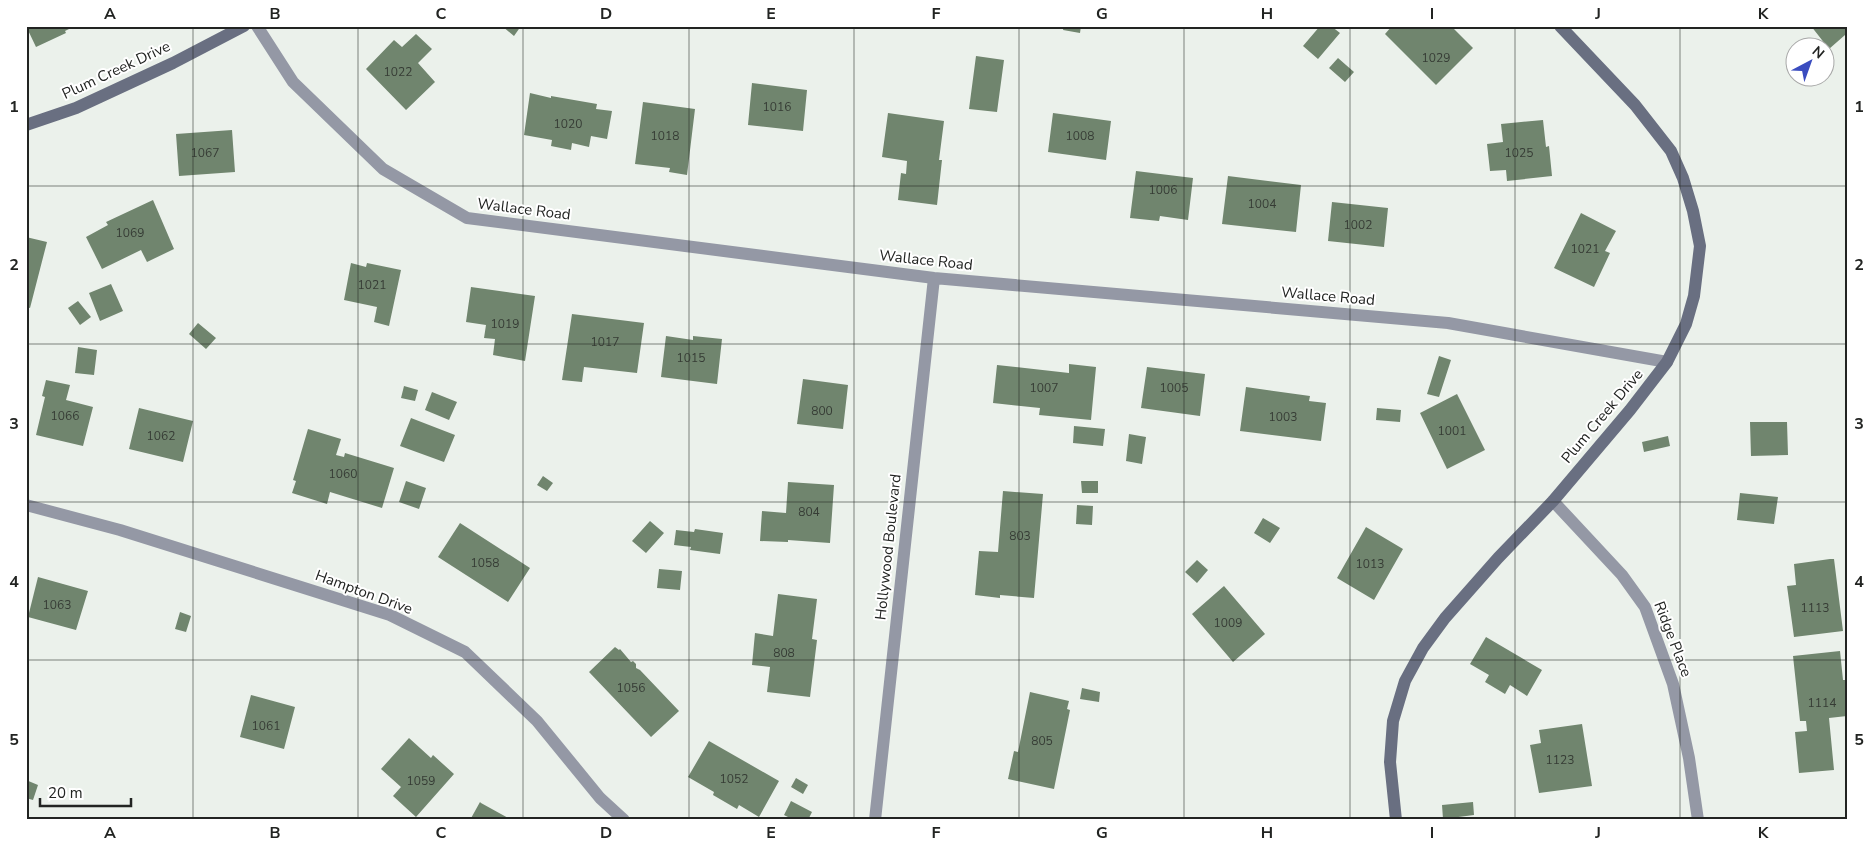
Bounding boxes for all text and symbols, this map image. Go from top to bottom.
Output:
text: A [104,3,116,25]
text: B [269,3,281,25]
text: C [436,3,447,25]
text: D [600,3,612,25]
text: E [766,3,776,25]
text: F [932,3,941,25]
text: G [1096,3,1108,25]
text: H [1261,3,1273,25]
text: I [1430,3,1434,25]
text: J [1594,3,1601,25]
text: K [1758,3,1770,25]
street label: Plum Creek Drive [59,36,173,104]
north arrow [1786,38,1836,88]
text: N [1808,42,1828,63]
house number: 1029 [1422,50,1450,66]
house number: 1022 [384,64,412,80]
text: 1 [9,96,19,118]
text: 1 [1854,96,1864,118]
house number: 1016 [763,99,791,115]
house number: 1020 [554,116,582,132]
house number: 1018 [651,128,679,144]
house number: 1008 [1066,128,1094,144]
house number: 1067 [191,145,219,161]
house number: 1025 [1505,145,1533,161]
house number: 1006 [1149,182,1177,198]
street label: Wallace Road [476,193,572,225]
house number: 1004 [1248,196,1276,212]
house number: 1002 [1344,217,1372,233]
house number: 1069 [116,225,144,241]
house number: 1021 [1571,241,1599,257]
street label: Wallace Road [878,245,974,275]
text: 2 [9,254,19,276]
text: 2 [1854,254,1864,276]
house number: 1021 [358,277,386,293]
street label: Wallace Road [1280,282,1376,310]
house number: 1019 [491,316,519,332]
house number: 1017 [591,334,619,350]
house number: 1015 [677,350,705,366]
street label: Plum Creek Drive [1557,365,1647,467]
house number: 1007 [1030,380,1058,396]
house number: 1005 [1160,380,1188,396]
house number: 800 [811,403,833,419]
house number: 1066 [51,408,79,424]
house number: 1003 [1269,409,1297,425]
text: 3 [9,413,19,435]
text: 3 [1854,413,1864,435]
house number: 1001 [1438,423,1466,439]
house number: 1062 [147,428,175,444]
house number: 1060 [329,466,357,482]
street label: Hollywood Boulevard [870,473,906,621]
house number: 804 [798,504,820,520]
house number: 803 [1009,528,1031,544]
house number: 1058 [471,555,499,571]
house number: 1013 [1356,556,1384,572]
street label: Hampton Drive [312,565,416,619]
text: 4 [9,571,19,593]
text: 4 [1854,571,1864,593]
house number: 1063 [43,597,71,613]
street label: Ridge Place [1649,598,1697,680]
house number: 1113 [1801,600,1829,616]
house number: 1009 [1214,615,1242,631]
house number: 808 [773,645,795,661]
house number: 1056 [617,680,645,696]
house number: 1114 [1808,695,1836,711]
house number: 1061 [252,718,280,734]
text: 5 [9,729,19,751]
text: 5 [1854,729,1864,751]
house number: 805 [1031,733,1053,749]
house number: 1123 [1546,752,1574,768]
house number: 1052 [720,771,748,787]
house number: 1059 [407,773,435,789]
scale bar [40,776,131,808]
text: 20 m [48,783,83,803]
text: A [104,822,116,844]
text: B [269,822,281,844]
text: C [436,822,447,844]
text: D [600,822,612,844]
text: E [766,822,776,844]
text: F [932,822,941,844]
text: G [1096,822,1108,844]
text: H [1261,822,1273,844]
text: I [1430,822,1434,844]
text: J [1594,822,1601,844]
text: K [1758,822,1770,844]

